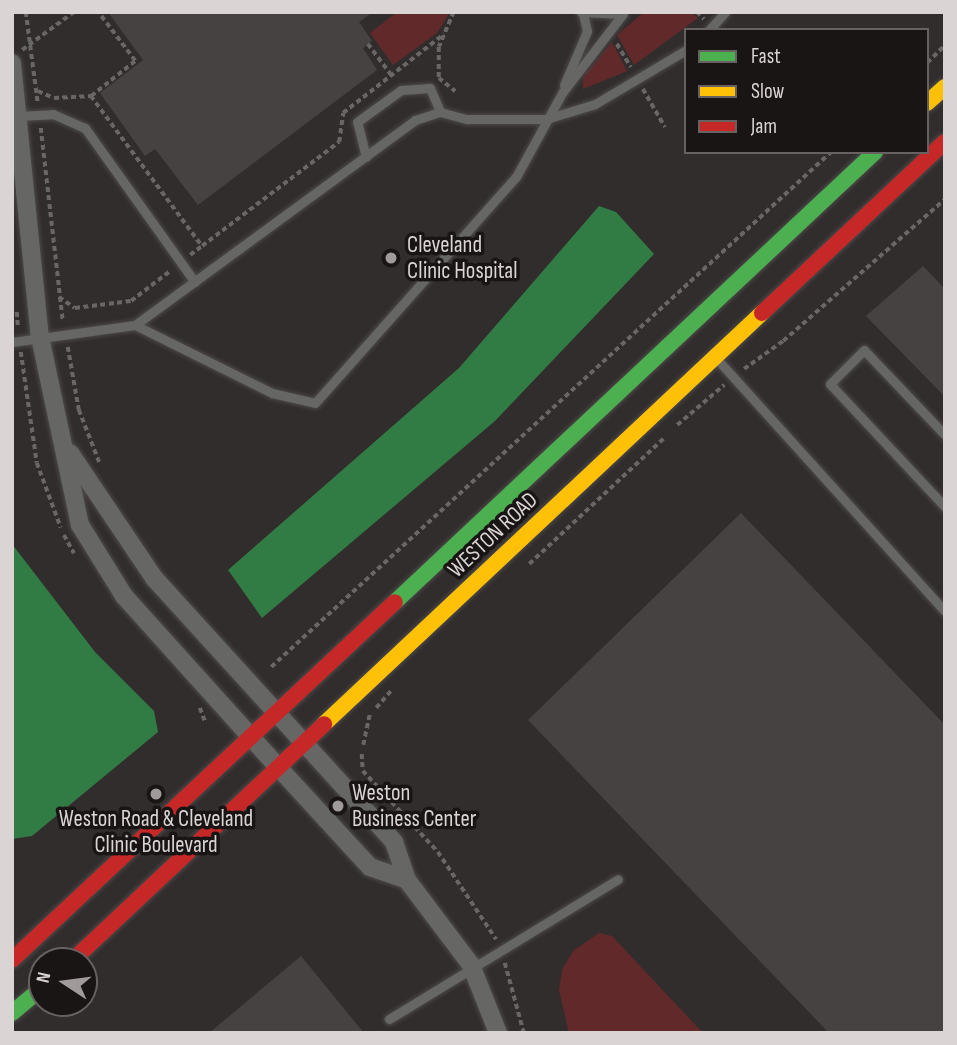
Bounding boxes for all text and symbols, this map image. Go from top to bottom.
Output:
legend [684,28,929,154]
text: Fast [751,44,781,69]
text: Slow [751,79,784,104]
text: Jam [751,114,777,139]
place label: Cleveland Clinic Hospital [407,231,517,285]
marker: Cleveland Clinic Hospital [381,248,401,268]
street label: WESTON ROAD [442,486,544,584]
place label: Weston Business Center [352,779,476,833]
marker: Weston Road & Cleveland Clinic Boulevard [148,786,164,802]
marker: Weston Business Center [330,798,346,814]
place label: Weston Road & Cleveland Clinic Boulevard [59,805,253,859]
north arrow [28,947,98,1017]
text: N [32,970,56,985]

